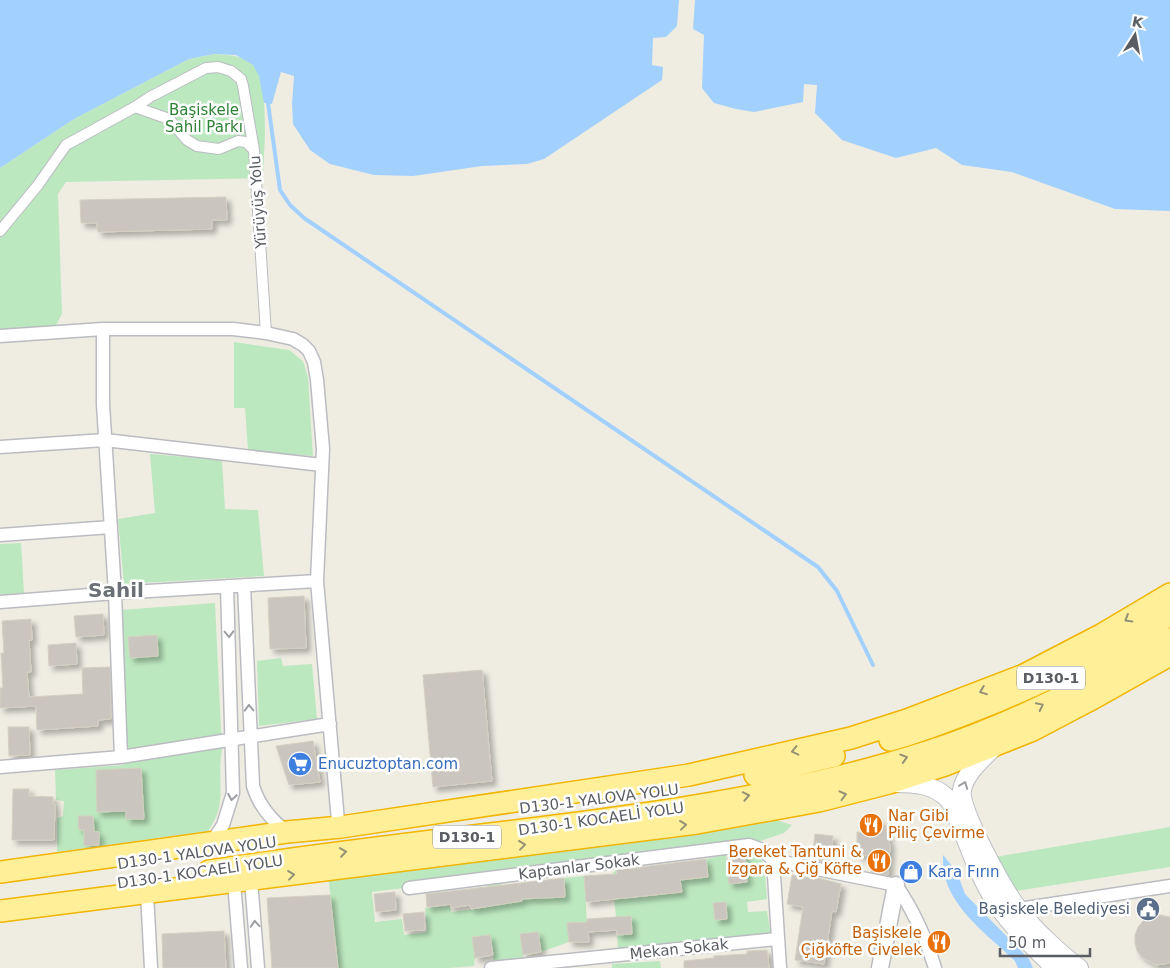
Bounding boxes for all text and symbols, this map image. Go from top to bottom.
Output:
north arrow [1110,10,1160,60]
text: K [1131,13,1145,31]
park label: Başiskele Sahil Parkı [165,101,243,136]
street label: Yürüyüş Yolu [246,155,270,250]
district label: Sahil [88,578,144,602]
one-way arrow [1125,613,1134,623]
one-way arrow [223,631,234,639]
road number: D130-1 [1017,666,1085,690]
one-way arrow [979,685,988,695]
one-way arrow [1035,702,1044,712]
one-way arrow [244,704,254,712]
one-way arrow [790,745,799,756]
supermarket icon: Enucuztoptan.com [287,751,313,777]
one-way arrow [900,754,908,764]
place label: Enucuztoptan.com [318,755,458,773]
street label: D130-1 YALOVA YOLU [518,780,680,818]
one-way arrow [958,781,969,790]
one-way arrow [838,790,847,801]
one-way arrow [227,792,237,801]
one-way arrow [742,792,751,802]
street label: D130-1 KOCAELİ YOLU [517,797,685,840]
place label: Nar Gibi Piliç Çevirme [888,807,985,842]
restaurant icon: Nar Gibi Piliç Çevirme [858,812,884,838]
one-way arrow [680,820,688,831]
road number: D130-1 [433,826,501,849]
street label: D130-1 YALOVA YOLU [116,833,278,873]
one-way arrow [518,840,526,851]
place label: Bereket Tantuni & Izgara & Çiğ Köfte [727,843,862,878]
one-way arrow [338,848,347,858]
restaurant icon: Bereket Tantuni & Izgara & Çiğ Köfte [866,848,892,874]
street label: D130-1 KOCAELİ YOLU [116,850,284,893]
street label: Kaptanlar Sokak [517,851,641,883]
shop icon: Kara Fırın [898,859,924,885]
place label: Kara Fırın [928,863,1000,881]
one-way arrow [287,870,296,880]
public building icon: Başiskele Belediyesi [1135,896,1161,922]
place label: Başiskele Belediyesi [978,900,1130,918]
one-way arrow [249,920,260,928]
place label: Başiskele Çiğköfte Civelek [801,924,922,959]
scale bar [1000,926,1090,958]
restaurant icon: Başiskele Çiğköfte Civelek [926,929,952,955]
text: 50 m [1008,934,1046,952]
street label: Mekan Sokak [629,935,730,963]

